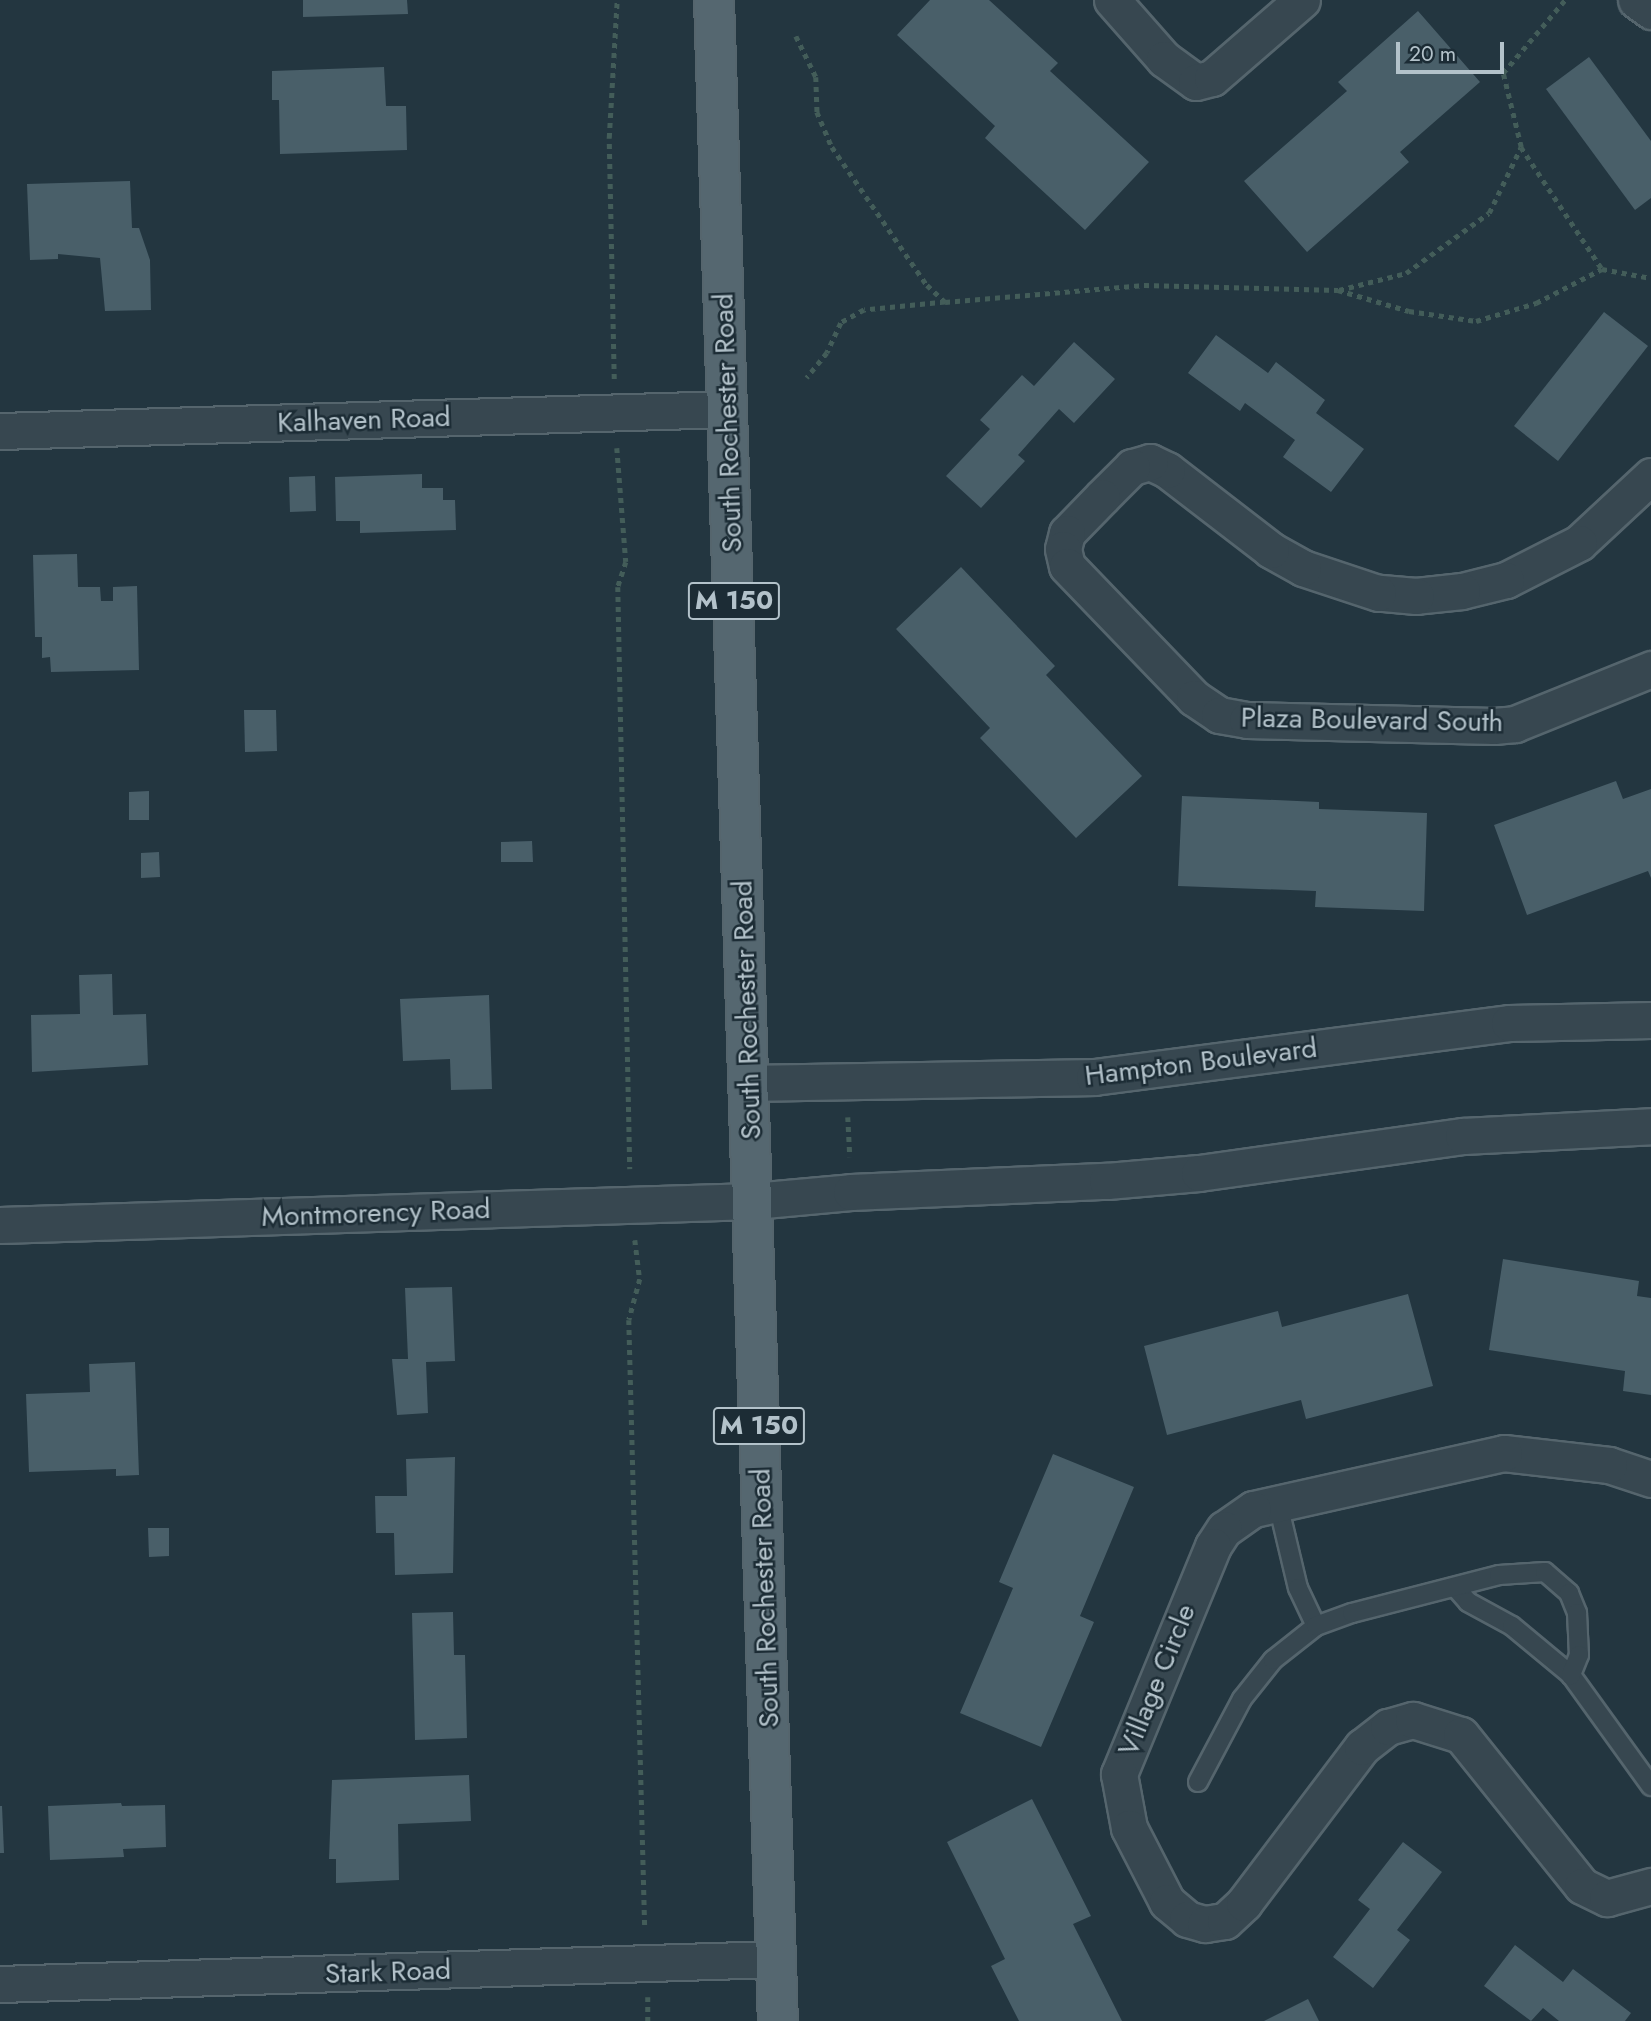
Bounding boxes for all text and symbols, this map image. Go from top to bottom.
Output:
scale bar [1399,28,1508,72]
text: 20 m [1409,39,1456,69]
street label: South Rochester Road [707,293,749,553]
street label: Kalhaven Road [277,400,451,440]
road number: M 150 [687,579,781,624]
street label: Plaza Boulevard South [1240,701,1504,739]
street label: South Rochester Road [726,880,768,1140]
street label: Hampton Boulevard [1083,1031,1319,1093]
street label: Montmorency Road [261,1192,491,1234]
road number: M 150 [712,1404,806,1448]
street label: South Rochester Road [744,1468,786,1728]
street label: Village Circle [1111,1599,1203,1761]
street label: Stark Road [324,1953,452,1991]

